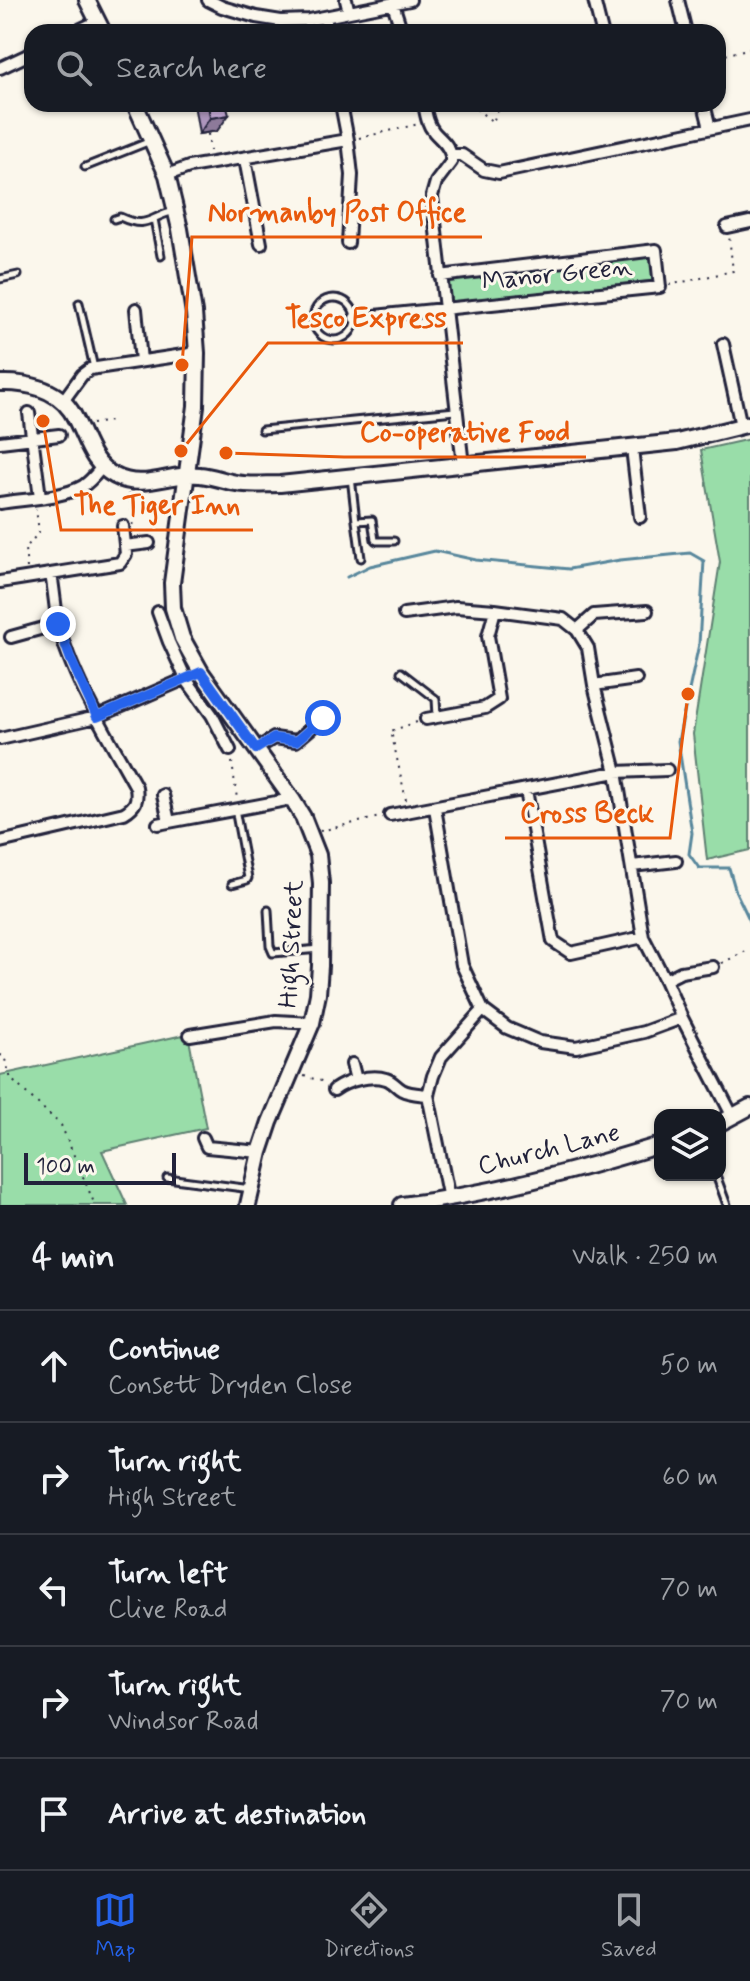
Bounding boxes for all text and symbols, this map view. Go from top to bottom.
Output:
search box [24,24,726,112]
icon: search [52,46,96,90]
text: Search here [116,49,267,88]
callout: Normanby Post Office [192,185,482,237]
text: Normanby Post Office [208,195,466,232]
street label: Manor Green [480,250,634,300]
callout: Tesco Express [268,291,463,343]
text: Tesco Express [285,301,447,338]
callout: Co-operative Food [344,405,586,457]
text: Co-operative Food [360,415,570,452]
callout: The Tiger Inn [61,478,253,530]
text: The Tiger Inn [74,488,240,526]
route end [40,606,76,642]
route start [305,700,341,736]
callout: Cross Beck [505,786,670,838]
text: Cross Beck [520,796,654,833]
street label: High Street [272,879,315,1009]
map controls [654,1109,726,1181]
button: layers [654,1109,726,1181]
street label: Church Lane [475,1116,623,1184]
scale bar [24,1149,176,1185]
text: 100 m [36,1153,95,1181]
text: 4 min [32,1235,115,1280]
text: Walk · 250 m [572,1240,718,1274]
text: Continue [108,1330,220,1369]
icon: ahead [32,1344,76,1388]
text: 50 m [660,1349,718,1383]
text: Consett Dryden Close [108,1369,353,1403]
text: Turn right [108,1442,241,1481]
icon: right [32,1456,76,1500]
text: 60 m [662,1461,718,1495]
text: High Street [108,1481,236,1515]
text: Turn left [108,1554,228,1593]
icon: left [32,1568,76,1612]
text: 70 m [660,1573,718,1607]
text: Clive Road [108,1593,227,1627]
text: Turn right [108,1666,241,1705]
icon: right [32,1680,76,1724]
text: 70 m [660,1685,718,1719]
text: Windsor Road [108,1705,259,1739]
icon: arrive [32,1792,76,1836]
text: Arrive at destination [108,1795,366,1834]
tab: Map [93,1888,137,1964]
tab: Directions [324,1888,414,1964]
tab: Saved [601,1888,657,1964]

